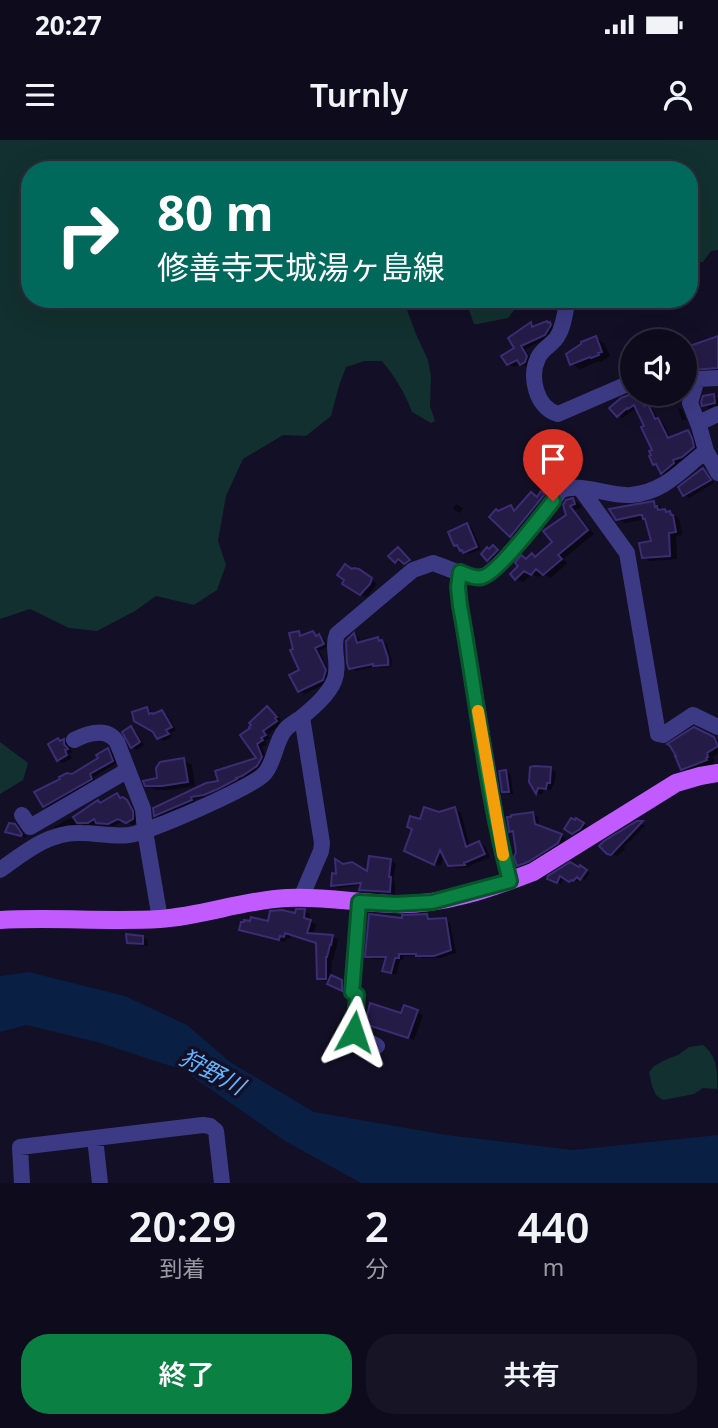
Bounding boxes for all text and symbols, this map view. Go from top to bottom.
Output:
text: 20:27 [35,7,102,43]
text: Turnly [310,73,408,116]
icon: menu [21,76,59,114]
icon: person [659,76,697,114]
text: 80 m [157,179,274,245]
icon: right [42,189,133,280]
text: 修善寺天城湯ヶ島線 [157,245,445,288]
map controls [620,329,697,406]
button: sound [620,329,697,406]
pin [523,429,583,501]
icon: arrive [534,440,572,478]
position arrow [317,995,391,1069]
water label: 狩野川 [174,1041,253,1103]
text: 20:29 [129,1197,236,1254]
text: 2 [365,1197,389,1254]
text: 440 [517,1198,589,1255]
text: m [543,1251,564,1283]
text: 到着 [159,1252,205,1284]
text: 分 [365,1252,388,1284]
button: 終了 [21,1334,352,1414]
button: 共有 [366,1334,697,1414]

